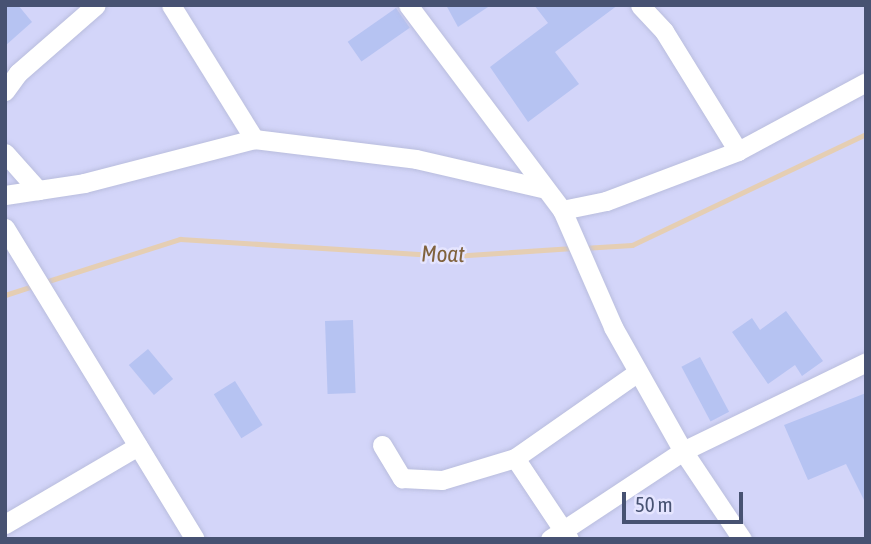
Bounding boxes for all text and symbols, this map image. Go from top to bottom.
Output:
water label: Moat [421,240,465,268]
scale bar [626,477,747,522]
text: 50 m [635,492,673,516]

